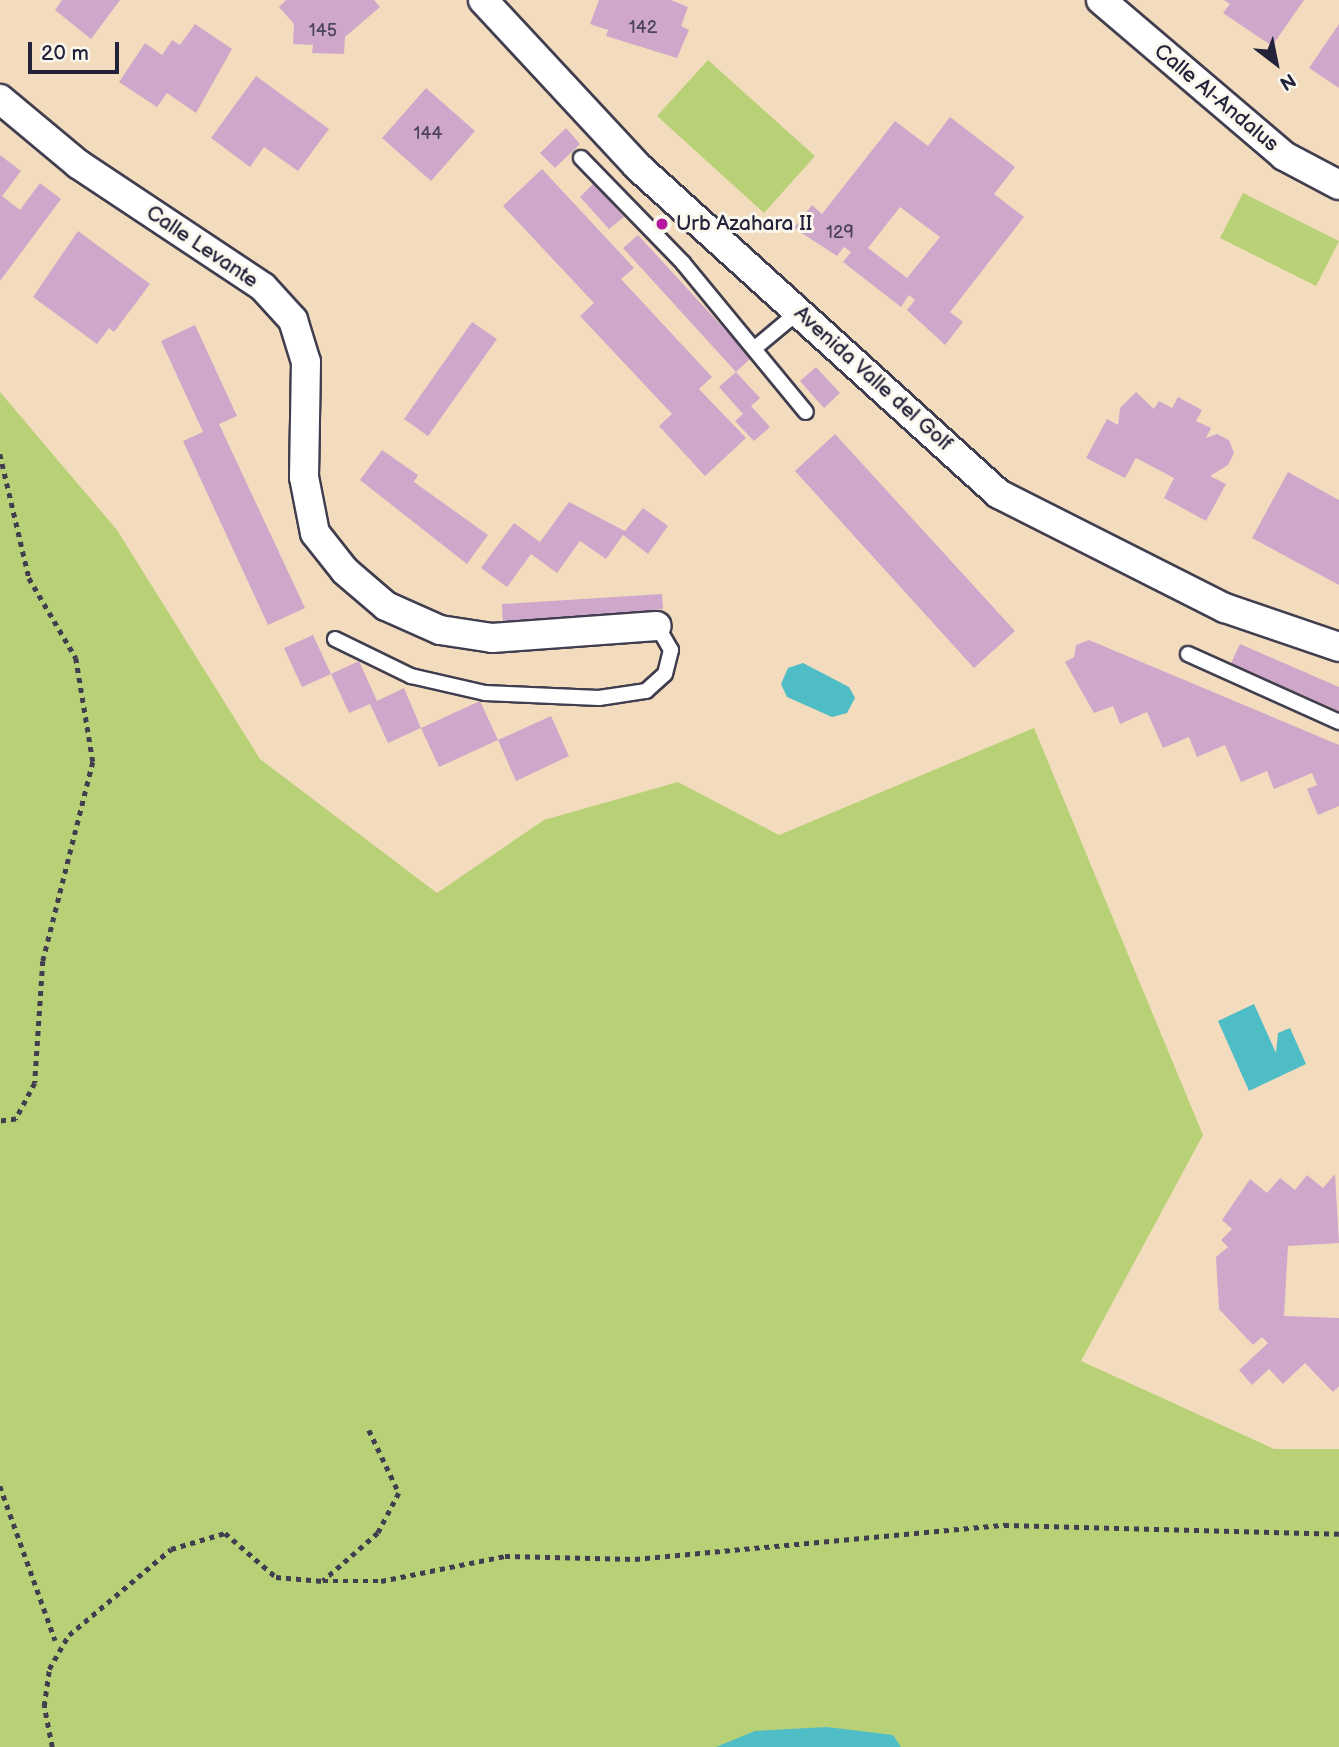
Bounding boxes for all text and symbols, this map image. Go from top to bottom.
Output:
house number: 142 [629,17,657,39]
house number: 145 [309,20,337,42]
scale bar [32,28,122,72]
north arrow [1241,28,1311,98]
street label: Calle Al-Andalus [1149,39,1283,157]
text: 20 m [41,41,89,66]
text: N [1275,68,1300,95]
house number: 144 [414,123,442,145]
street label: Calle Levante [141,200,263,294]
place label: Urb Azahara II [676,211,812,237]
marker: Urb Azahara II [654,216,670,232]
house number: 129 [826,222,854,244]
street label: Avenida Valle del Golf [788,301,958,457]

